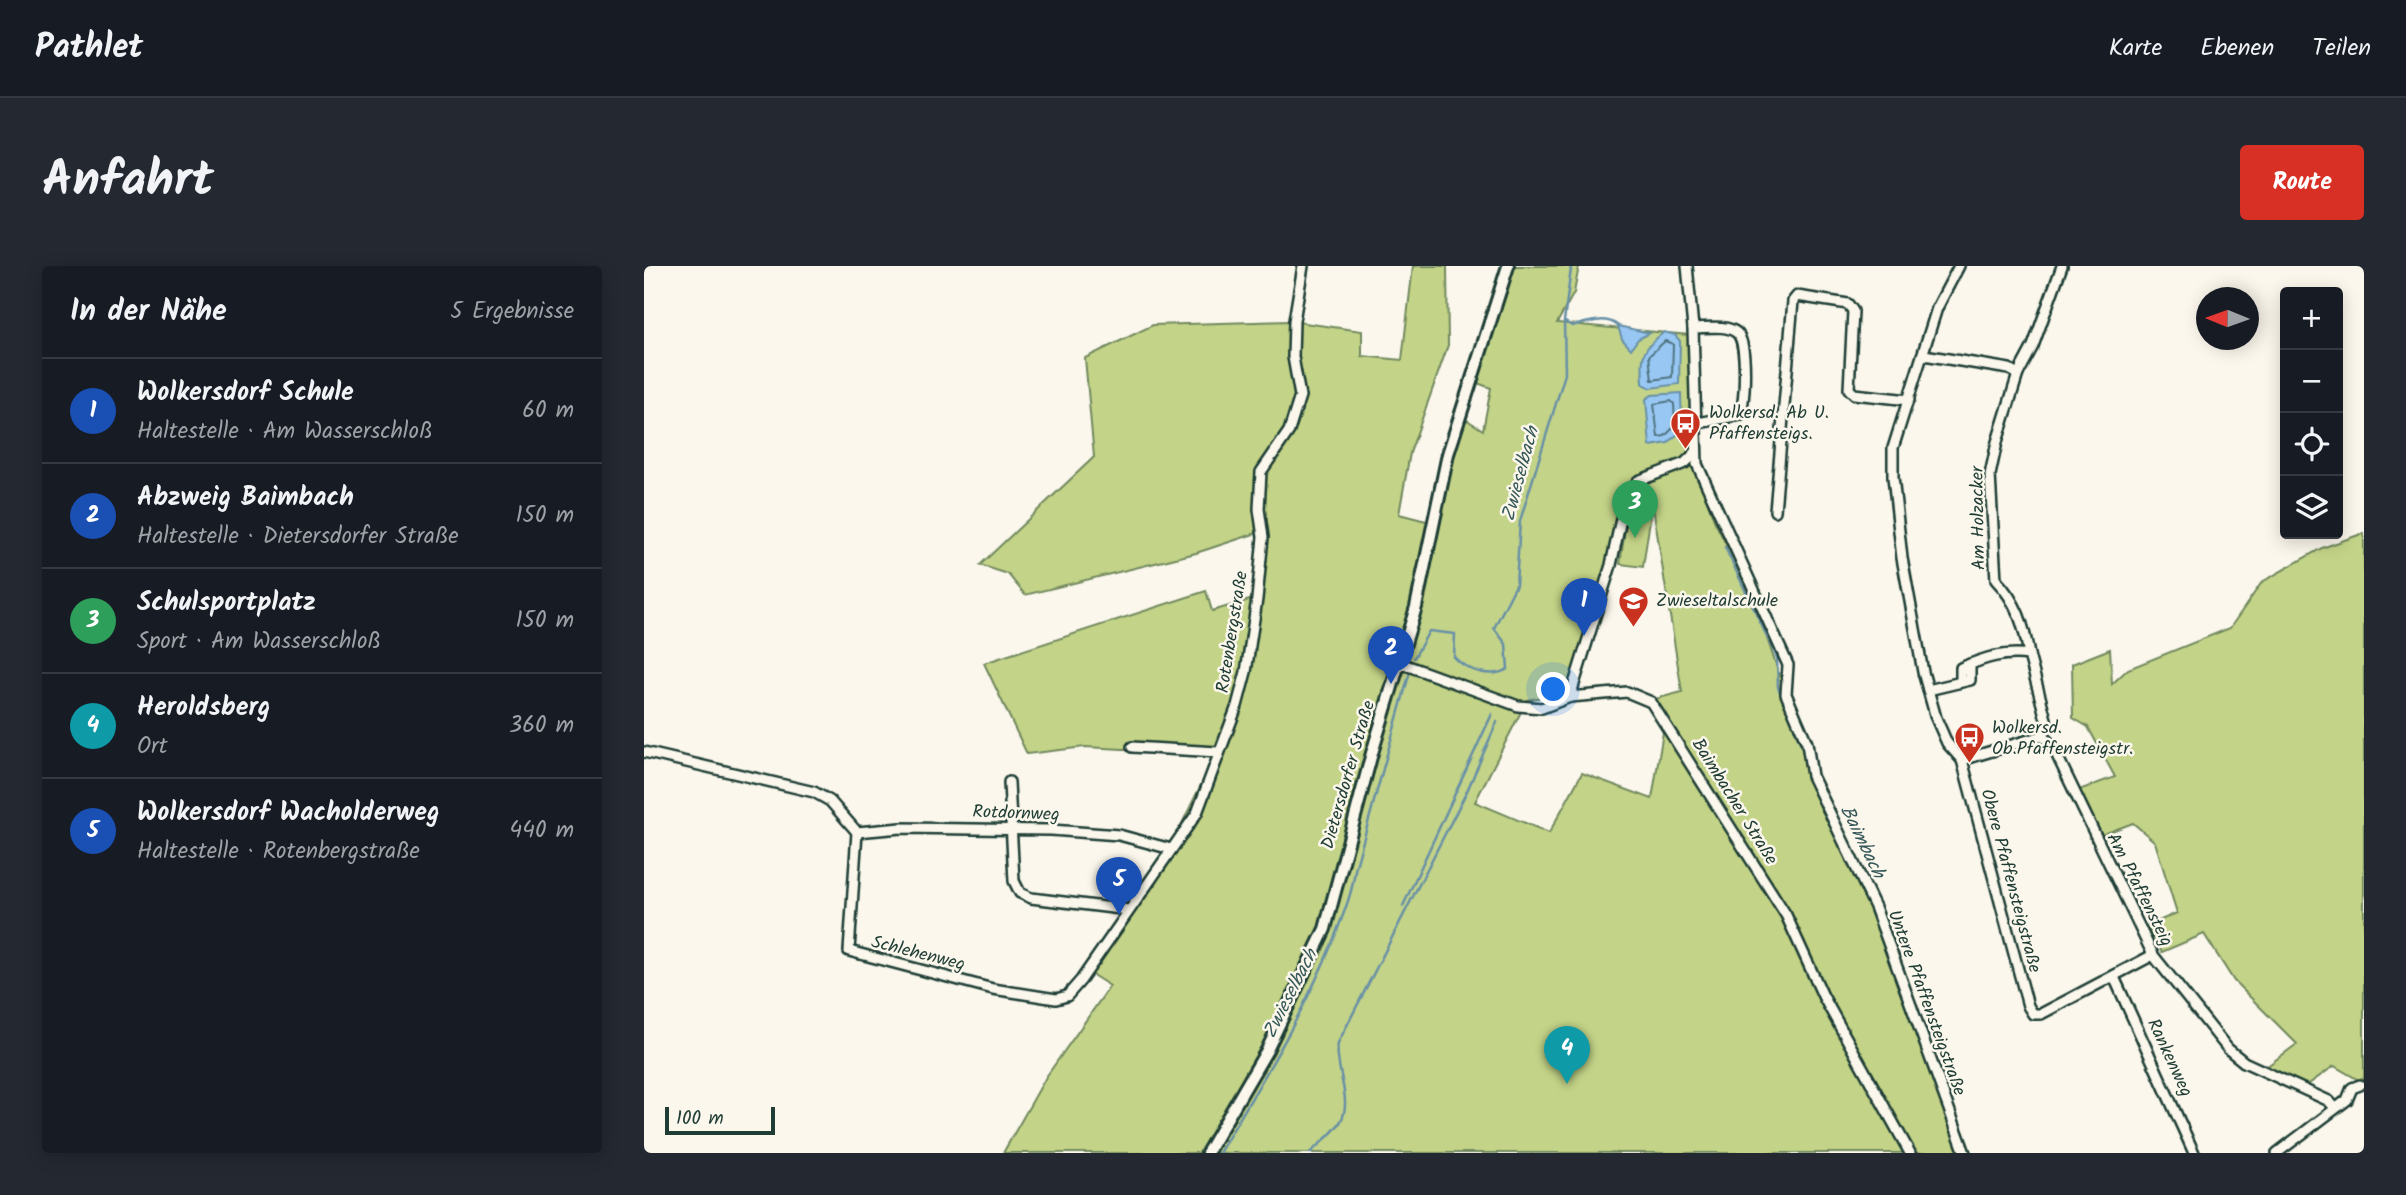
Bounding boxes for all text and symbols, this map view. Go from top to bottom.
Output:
text: Pathlet [35,22,143,75]
text: Karte [2109,29,2162,68]
text: Ebenen [2200,29,2274,68]
text: Teilen [2312,29,2371,68]
text: Anfahrt [42,143,214,221]
button: Route [2240,145,2364,220]
north arrow [2196,287,2259,350]
map controls [2280,287,2343,539]
button: + [2280,287,2343,350]
text: In der Nähe [70,288,227,336]
text: 5 Ergebnisse [450,294,574,330]
button: − [2280,350,2343,413]
text: Wolkersdorf Schule [137,372,354,414]
text: 1 [90,393,96,429]
text: 60 m [522,393,574,429]
place label: Wolkersd. Ab U. Pfaffensteigs. [1709,399,1829,449]
bus stop icon: Wolkersd. Ab U. Pfaffensteigs. [1669,406,1703,450]
button: locate [2280,413,2343,476]
text: Haltestelle · Am Wasserschloß [137,414,432,450]
water label: Zwieselbach [1494,422,1548,524]
street label: Am Holzacker [1964,465,1994,570]
button: layers [2280,476,2343,539]
text: Abzweig Baimbach [137,477,354,519]
pin: 3 [1612,480,1658,538]
text: 2 [86,498,100,534]
text: 150 m [515,498,574,534]
text: Haltestelle · Dietersdorfer Straße [137,519,459,555]
street label: Rotenbergstraße [1209,569,1257,695]
pin: 1 [1561,578,1607,636]
text: Schulsportplatz [137,582,316,624]
school or university icon: Zwieseltalschule [1616,584,1650,628]
place label: Zwieseltalschule [1656,587,1778,616]
text: 3 [87,603,99,639]
text: 150 m [515,603,574,639]
text: Sport · Am Wasserschloß [137,624,381,660]
pin: 2 [1368,626,1414,684]
your location [1536,672,1570,706]
text: Heroldsberg [137,687,270,729]
street label: Dietersdorfer Straße [1314,697,1384,853]
text: 4 [87,708,99,744]
text: 360 m [509,708,574,744]
place label: Wolkersd. Ob.Pfaffensteigstr. [1992,714,2133,764]
bus stop icon: Wolkersd. Ob.Pfaffensteigstr. [1952,721,1986,765]
text: Ort [137,729,168,765]
street label: Baimbacher Straße [1683,733,1785,871]
street label: Obere Pfaffensteigstraße [1971,786,2049,976]
text: Wolkersdorf Wacholderweg [137,792,439,834]
street label: Rotdornweg [972,798,1060,830]
water label: Baimbach [1831,800,1893,885]
text: 5 [87,813,99,849]
text: 440 m [510,813,574,849]
street label: Am Pfaffensteig [2098,828,2180,952]
text: Haltestelle · Rotenbergstraße [137,834,420,870]
pin: 5 [1096,857,1142,915]
street label: Untere Pfaffensteigstraße [1879,906,1973,1100]
street label: Schlehenweg [868,928,968,980]
water label: Zwieselbach [1256,943,1327,1044]
street label: Rankenweg [2138,1014,2200,1102]
pin: 4 [1544,1026,1590,1084]
scale bar [665,1104,775,1136]
text: 100 m [676,1104,724,1134]

